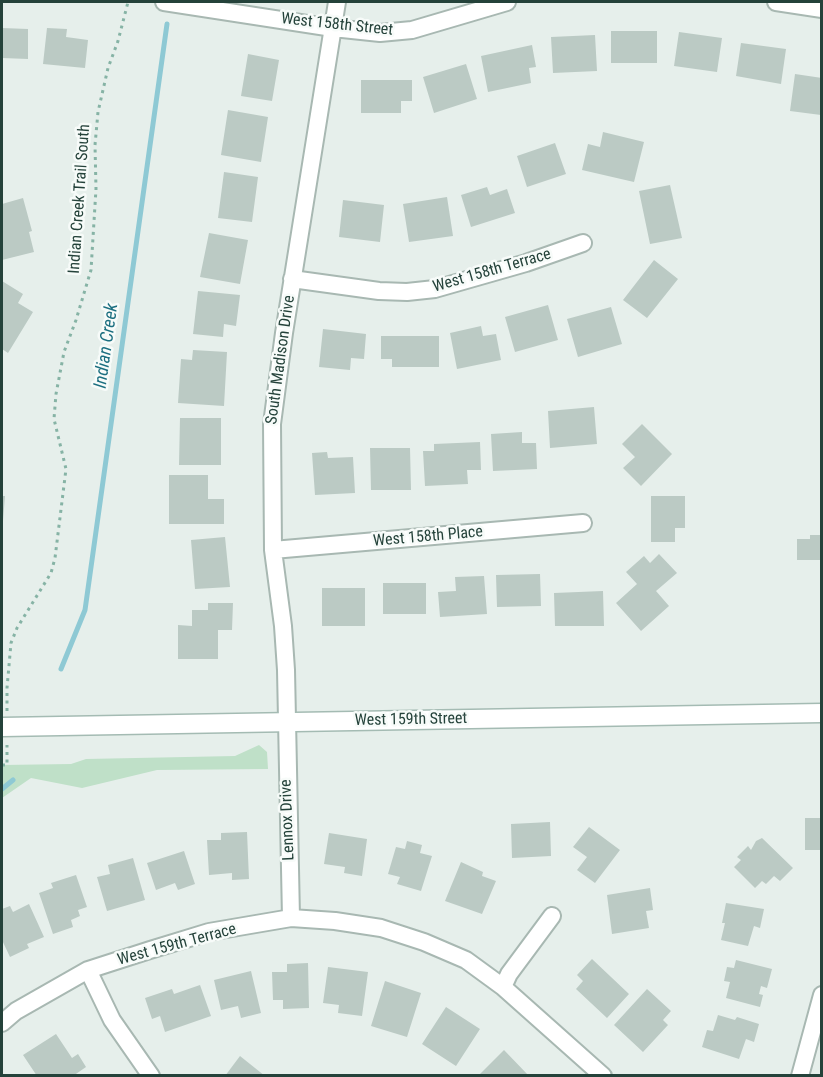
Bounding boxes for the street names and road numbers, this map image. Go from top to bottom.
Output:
street label: West 158th Street [280,10,394,40]
street label: Indian Creek Trail South [65,124,95,274]
street label: West 158th Terrace [431,245,553,297]
street label: South Madison Drive [262,294,300,426]
street label: West 158th Place [372,523,484,551]
street label: West 159th Street [355,709,467,731]
street label: Lennox Drive [277,779,299,861]
street label: West 159th Terrace [116,920,238,970]

